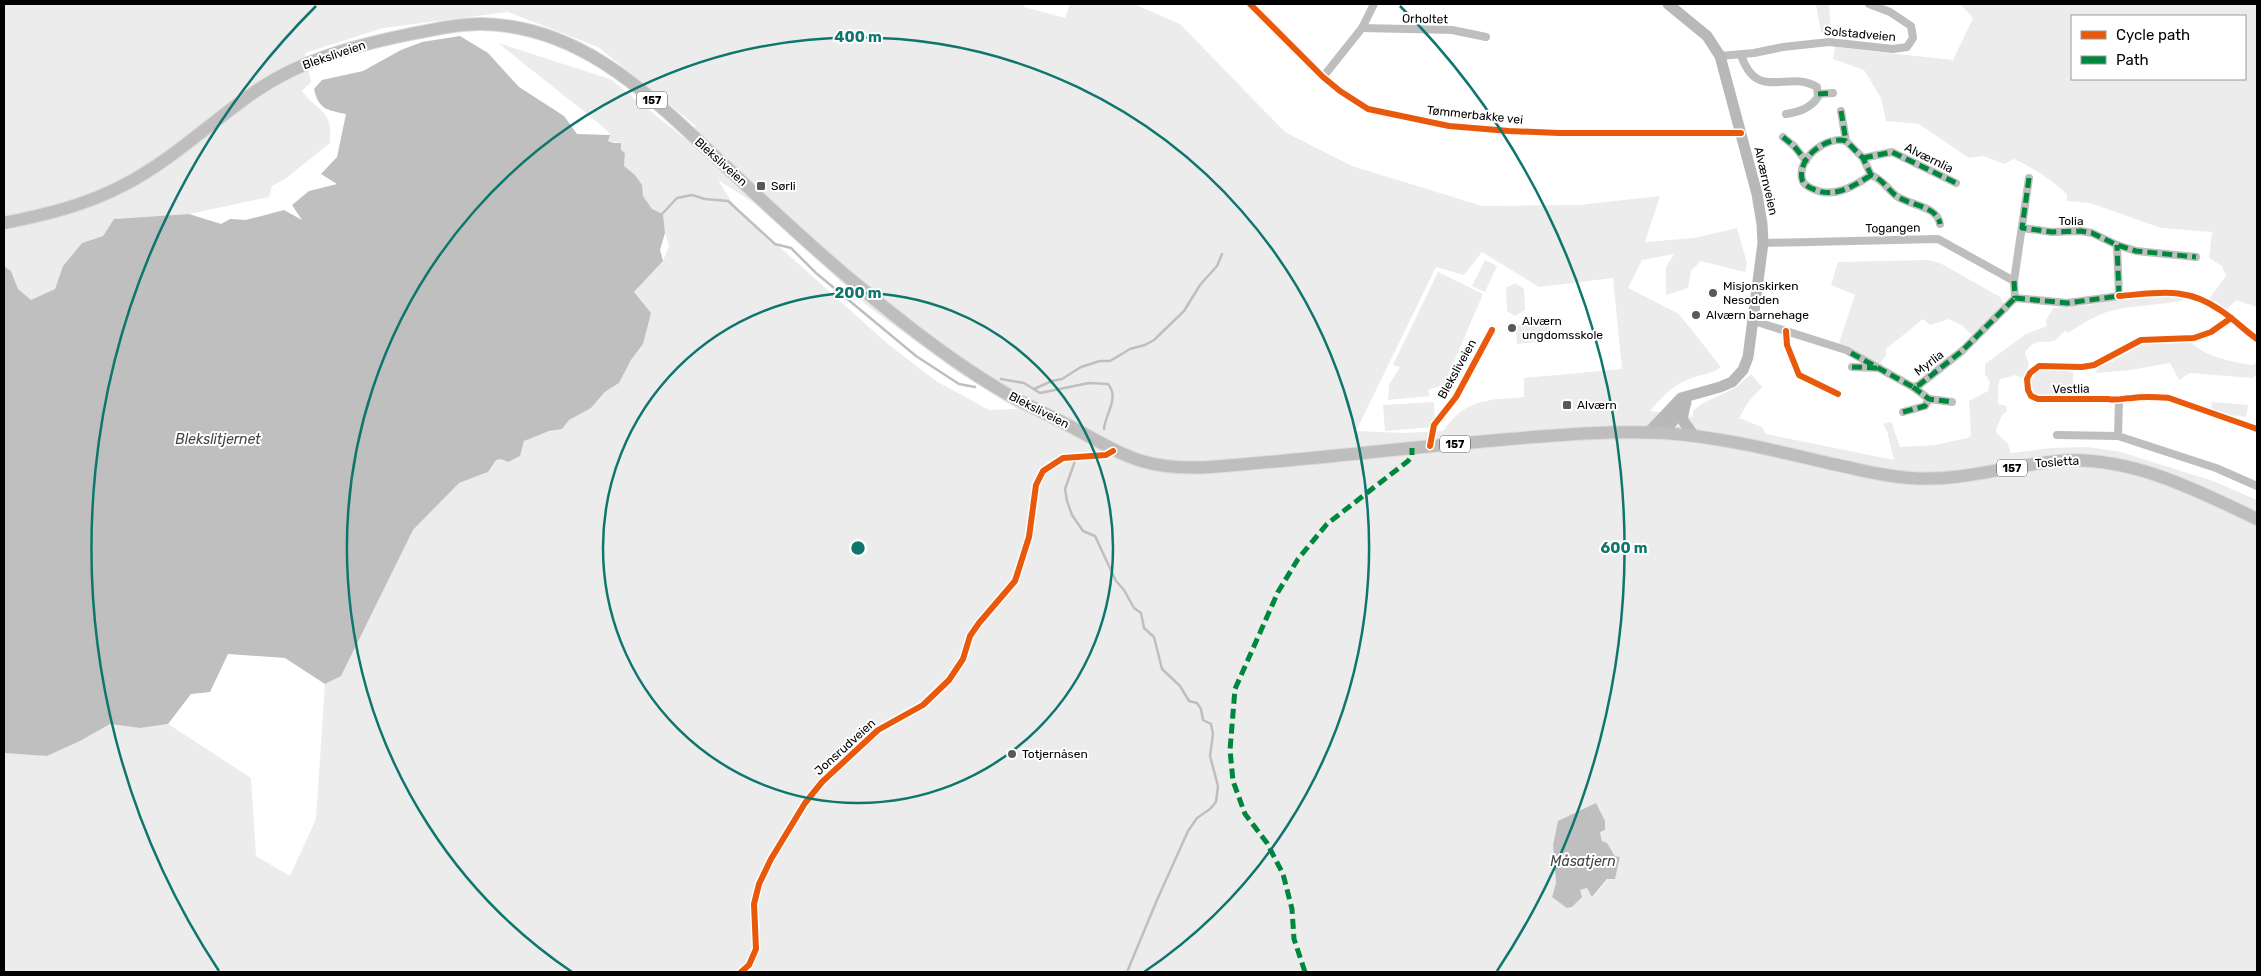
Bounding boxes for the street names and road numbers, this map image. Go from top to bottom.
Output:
street label: Orholtet [1402,12,1448,26]
street label: Solstadveien [1824,24,1896,44]
street label: Bleksliveien [301,38,367,72]
road number: 157 [637,92,667,108]
street label: Tømmerbakke vei [1426,103,1524,127]
street label: Bleksliveien [692,135,750,189]
street label: Alværnlia [1902,140,1956,176]
street label: Alværnveien [1751,145,1781,217]
street label: Tolia [2058,214,2084,228]
street label: Togangen [1865,221,1921,235]
street label: Bleksliveien [1435,337,1479,401]
street label: Myrlia [1912,347,1946,379]
street label: Vestlia [2052,382,2090,396]
street label: Bleksliveien [1007,389,1071,431]
road number: 157 [1440,436,1470,452]
street label: Tosletta [2034,453,2080,471]
road number: 157 [1997,459,2027,476]
street label: Jonsrudveien [812,716,878,778]

